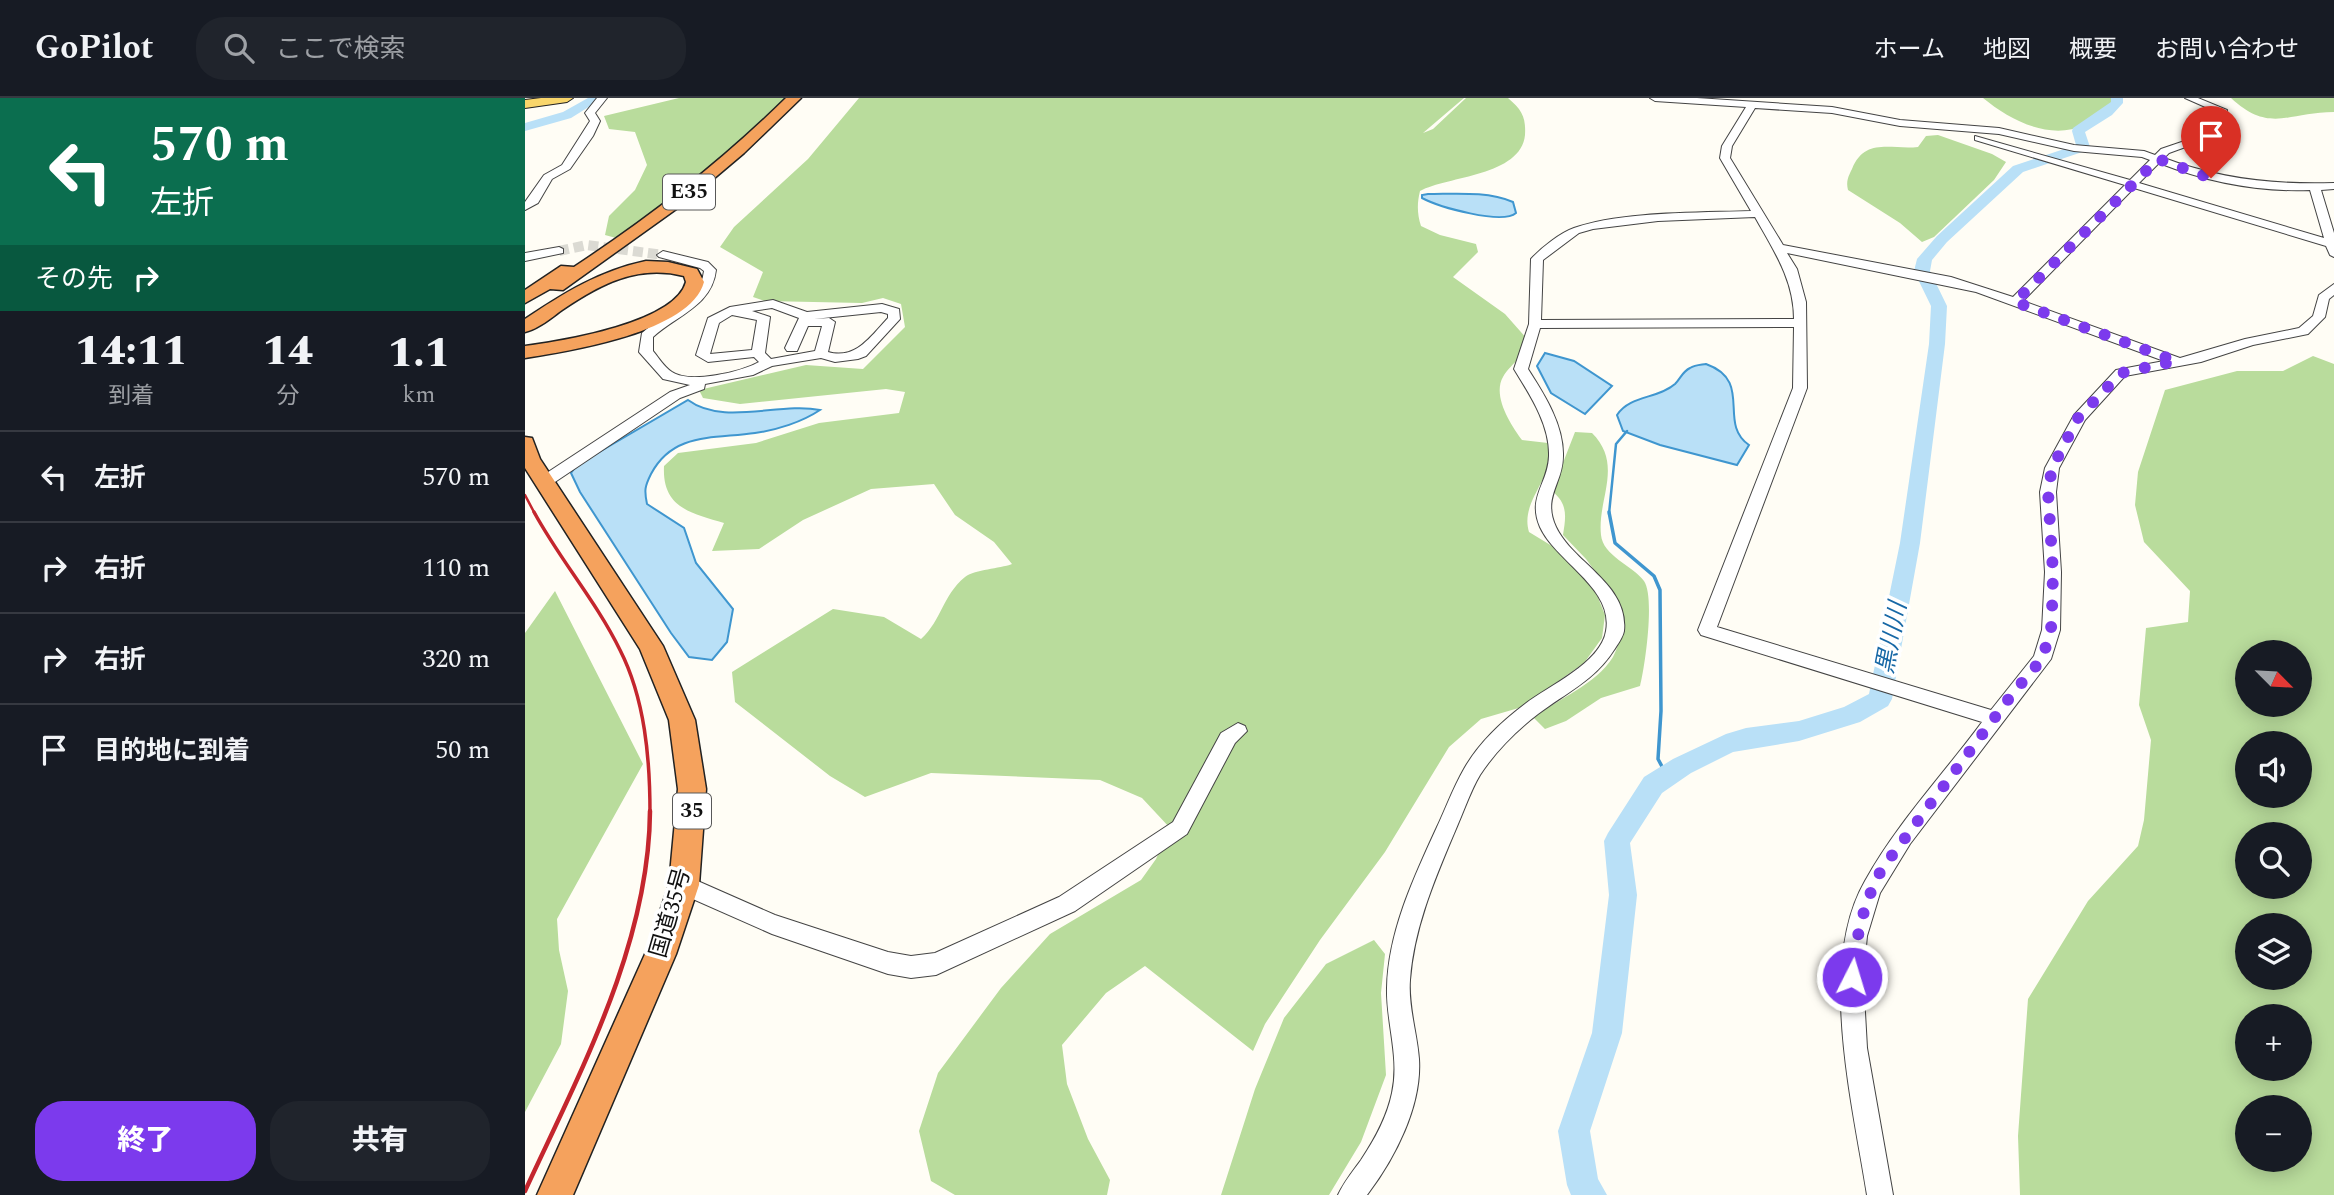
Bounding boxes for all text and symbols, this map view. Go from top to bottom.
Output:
search box [196,17,686,80]
text: GoPilot [35,23,154,73]
icon: search [220,29,258,67]
text: ここで検索 [276,29,406,69]
text: ホーム [1874,32,1945,68]
text: 地図 [1983,32,2031,68]
text: 概要 [2069,32,2117,68]
text: お問い合わせ [2155,32,2299,68]
pin [2181,106,2241,178]
text: 570 m [150,108,289,183]
icon: arrive [2192,117,2230,155]
icon: left [35,126,126,217]
road number: E35 [663,174,715,210]
text: 左折 [150,179,214,228]
text: その先 [35,259,113,299]
icon: right [127,259,165,297]
text: 14:11 [75,320,188,383]
text: 14 [262,320,313,383]
text: 1.1 [388,322,450,385]
text: km [403,378,435,413]
text: 到着 [108,379,154,414]
text: 分 [276,379,299,414]
text: 570 m [422,457,490,497]
icon: left [35,458,73,496]
text: 左折 [94,458,146,498]
text: 110 m [422,548,490,588]
icon: right [35,549,73,587]
text: 右折 [94,549,146,589]
water label: 黒川川 [1867,596,1917,677]
text: 320 m [422,639,490,679]
icon: right [35,640,73,678]
text: 右折 [94,640,146,680]
north arrow [2235,640,2312,718]
map controls [2235,640,2312,1172]
text: 50 m [435,730,490,770]
icon: arrive [35,731,73,769]
text: 目的地に到着 [94,731,250,771]
button: sound [2235,731,2312,808]
road number: 35 [673,794,711,828]
button: search [2235,822,2312,899]
street label: 国道35号 [641,864,701,962]
button: layers [2235,913,2312,990]
position arrow [1815,940,1889,1014]
button: + [2235,1004,2312,1081]
button: − [2235,1095,2312,1172]
button: 終了 [35,1101,256,1181]
button: 共有 [270,1101,490,1181]

